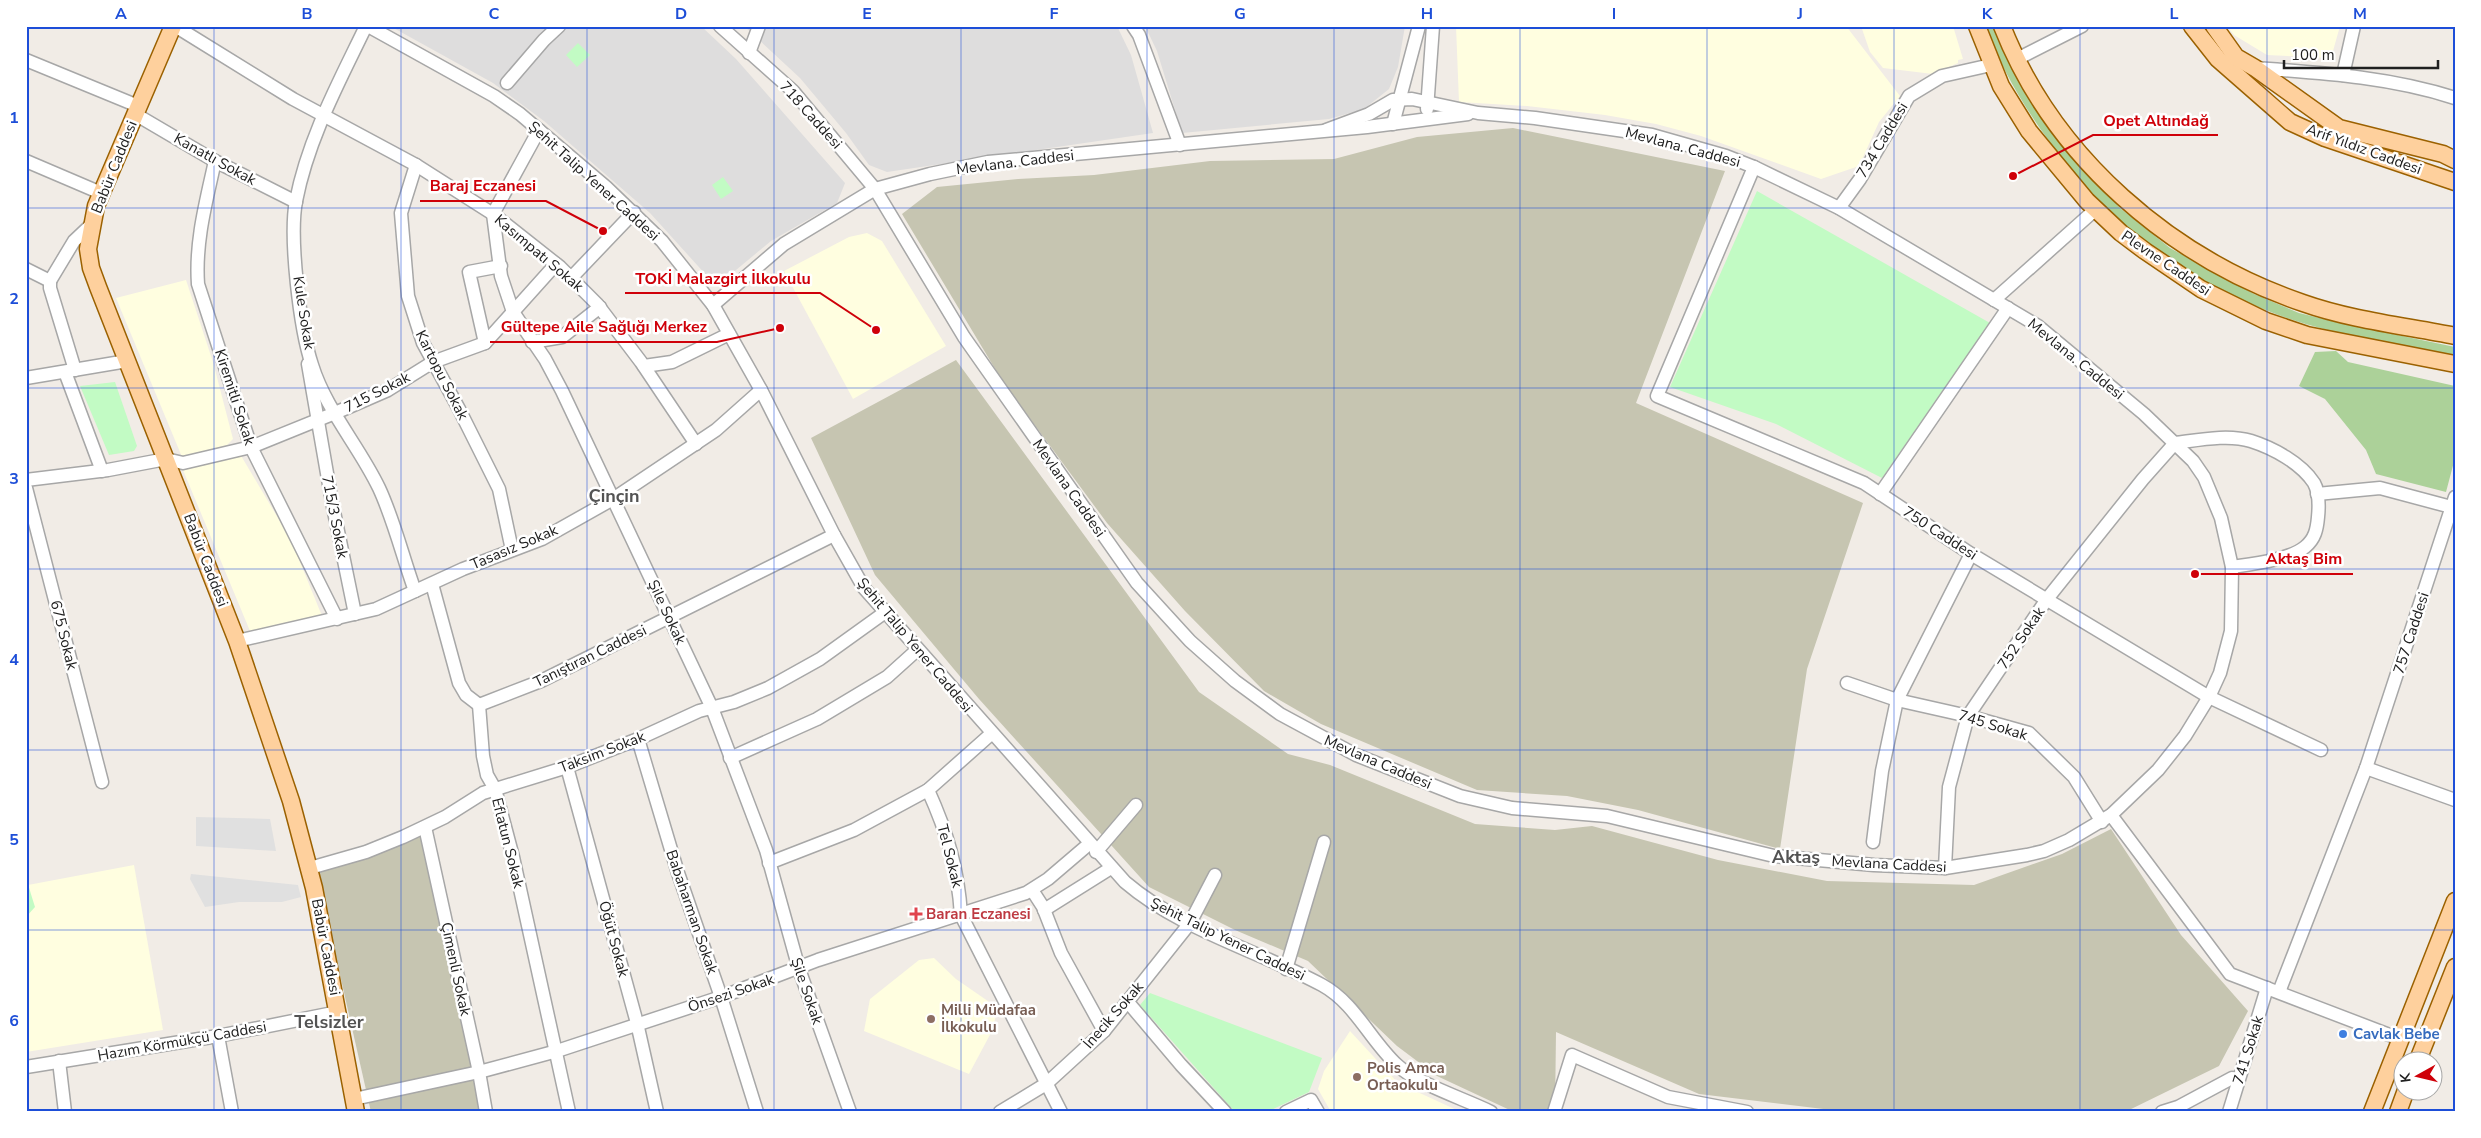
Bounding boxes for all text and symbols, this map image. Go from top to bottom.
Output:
text: A [115,3,127,25]
text: B [301,3,313,25]
text: C [489,3,500,25]
text: D [675,3,687,25]
text: E [862,3,872,25]
text: F [1050,3,1059,25]
text: G [1234,3,1246,25]
text: H [1421,3,1433,25]
text: I [1612,3,1616,25]
text: J [1796,3,1803,25]
text: K [1982,3,1994,25]
text: L [2170,3,2179,25]
text: M [2353,3,2367,25]
scale bar [2284,38,2437,70]
text: 100 m [2291,45,2335,65]
street label: 718 Caddesi [775,77,847,153]
street label: 734 Caddesi [1852,98,1912,182]
callout: Opet Altındağ [2093,104,2218,135]
text: 1 [9,107,19,129]
text: Opet Altındağ [2103,110,2209,132]
street label: Şehit Talip Yener Caddesi [524,117,664,245]
street label: Babür Caddesi [86,118,142,216]
street label: Arif Yıldız Caddesi [2304,119,2424,179]
street label: Mevlana. Caddesi [1623,122,1743,172]
street label: Kanatlı Sokak [170,128,260,190]
street label: Mevlana. Caddesi [955,145,1075,179]
callout: Baraj Eczanesi [420,170,546,201]
text: Baraj Eczanesi [430,175,536,197]
street label: Kasımpatı Sokak [490,210,588,297]
street label: Plevne Caddesi [2117,226,2215,300]
callout: TOKİ Malazgirt İlkokulu [625,262,820,293]
text: TOKİ Malazgirt İlkokulu [635,268,811,290]
street label: Kule Sokak [288,275,320,352]
text: 2 [9,288,19,310]
callout: Gültepe Aile Sağlığı Merkez [490,311,717,342]
street label: Mevlana. Caddesi [2024,314,2128,404]
text: Gültepe Aile Sağlığı Merkez [501,316,708,338]
street label: Kartopu Sokak [411,327,473,424]
street label: Kiremitli Sokak [210,346,260,448]
street label: 715 Sokak [341,367,414,417]
street label: Mevlana Caddesi [1028,435,1110,541]
text: 3 [9,468,19,490]
street label: 715/3 Sokak [317,474,353,561]
district label: Çinçin [589,484,639,508]
street label: 750 Caddesi [1899,502,1981,564]
street label: Babür Caddesi [179,510,233,610]
street label: Tasasız Sokak [467,519,561,574]
callout: Aktaş Bim [2256,543,2353,574]
text: Aktaş Bim [2266,548,2342,570]
street label: Şehit Talip Yener Caddesi [853,573,977,717]
street label: Şile Sokak [643,576,691,648]
street label: 757 Caddesi [2388,590,2434,676]
street label: 675 Sokak [46,598,82,672]
street label: 752 Sokak [1993,602,2050,673]
street label: Tanıştıran Caddesi [530,620,650,692]
text: 4 [9,649,19,671]
street label: 745 Sokak [1956,705,2030,745]
street label: Taksim Sokak [556,726,649,778]
street label: Mevlana Caddesi [1321,730,1435,794]
street label: Eflatun Sokak [487,796,529,891]
street label: Tel Sokak [932,822,968,890]
text: 5 [9,829,19,851]
district label: Aktaş [1772,845,1820,869]
street label: Babaharman Sokak [661,847,723,977]
street label: Mevlana Caddesi [1831,851,1947,877]
street label: Şehit Talip Yener Caddesi [1147,893,1309,985]
street label: Babür Caddesi [307,897,345,997]
street label: Öğüt Sokak [594,899,634,980]
place label: Baran Eczanesi [926,904,1031,924]
marker: Baran Eczanesi [910,908,922,920]
street label: Çimenli Sokak [436,920,476,1018]
street label: Şile Sokak [786,955,828,1028]
street label: Önsezi Sokak [685,969,777,1017]
street label: İnecik Sokak [1078,977,1148,1053]
place label: Milli Müdafaa İlkokulu [941,1000,1036,1037]
text: 6 [9,1010,19,1032]
district label: Telsizler [294,1010,364,1034]
marker: Milli Müdafaa İlkokulu [925,1013,937,1025]
street label: 741 Sokak [2228,1013,2268,1087]
street label: Hazım Körmükçü Caddesi [96,1016,268,1066]
place label: Cavlak Bebe [2353,1024,2440,1044]
marker: Cavlak Bebe [2337,1028,2349,1040]
north arrow [2394,1050,2444,1100]
place label: Polis Amca Ortaokulu [1367,1058,1445,1095]
marker: Polis Amca Ortaokulu [1351,1071,1363,1083]
text: K [2395,1071,2416,1084]

